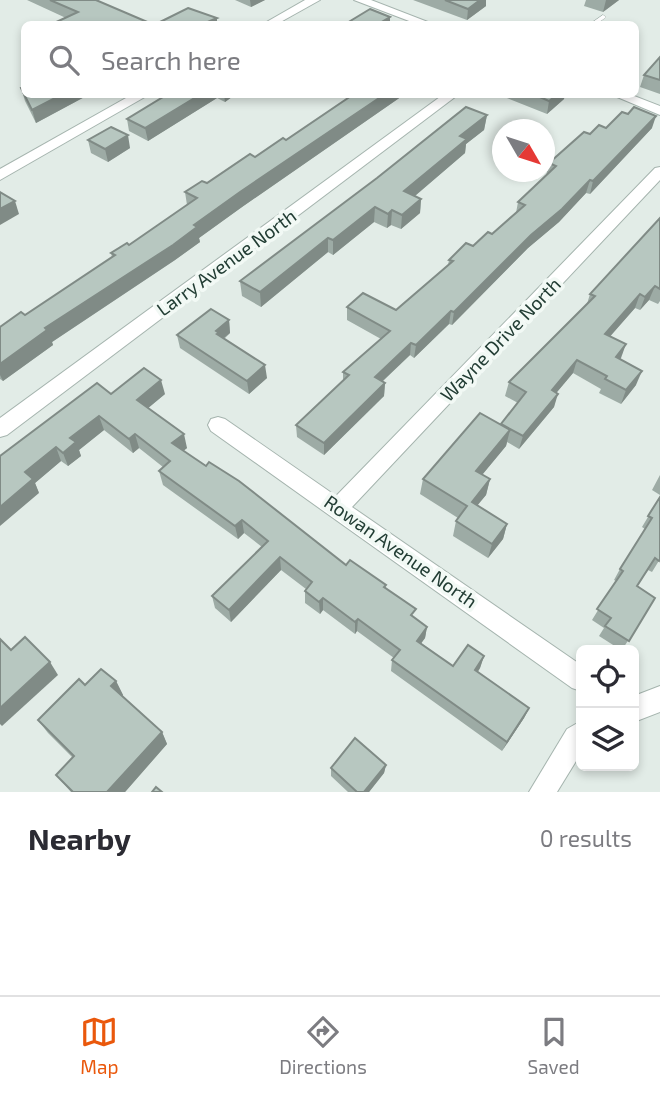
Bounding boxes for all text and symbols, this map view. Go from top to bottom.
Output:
search box [21,21,639,98]
icon: search [45,41,83,79]
text: Search here [101,44,241,75]
north arrow [492,119,555,182]
street label: Larry Avenue North [152,204,300,320]
street label: Wayne Drive North [435,272,565,406]
street label: Rowan Avenue North [320,490,482,612]
map controls [576,645,639,771]
button: locate [576,645,639,708]
button: layers [576,708,639,771]
text: Nearby [28,820,131,856]
text: 0 results [540,824,632,852]
tab: Map [80,1013,118,1078]
tab: Directions [279,1013,367,1078]
tab: Saved [527,1013,580,1078]

